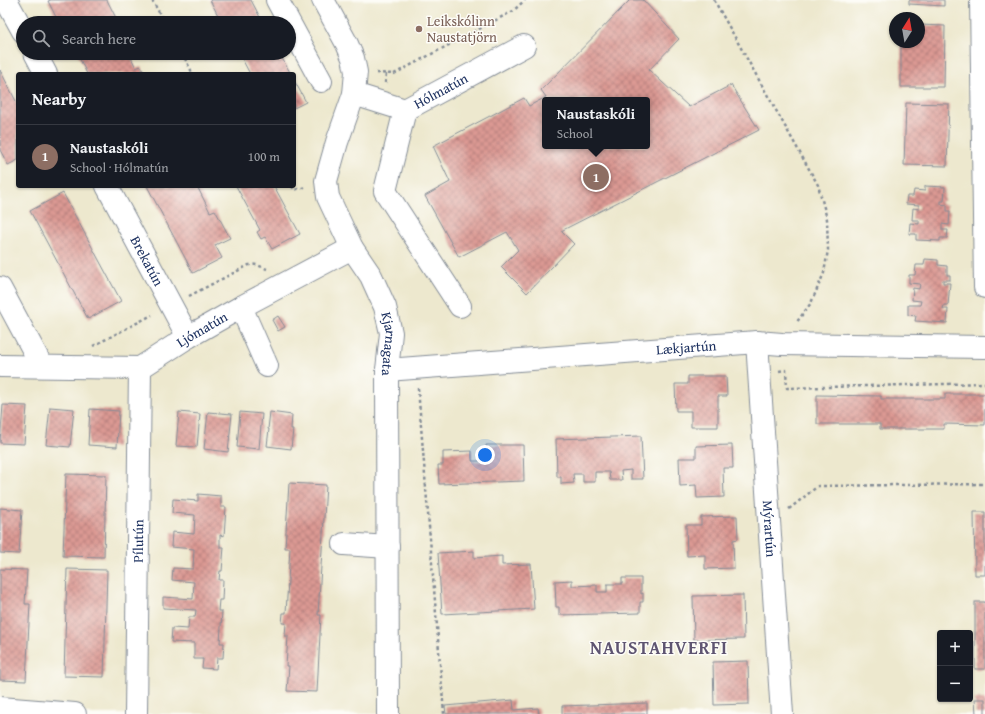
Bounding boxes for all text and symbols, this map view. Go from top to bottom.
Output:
place label: Leikskólinn Naustatjörn [427,11,497,47]
north arrow [889,12,925,48]
search box [16,16,296,60]
marker: Leikskólinn Naustatjörn [414,24,424,34]
icon: search [30,27,52,49]
text: Search here [62,28,136,49]
street label: Hólmatún [410,68,471,114]
text: Nearby [32,86,86,111]
popup [542,97,650,149]
text: Naustaskóli [557,103,635,124]
text: School [557,124,593,143]
text: Naustaskóli [70,137,148,158]
text: 1 [42,147,48,166]
text: 100 m [248,147,280,166]
text: School · Hólmatún [70,158,169,177]
pin: 1 [583,162,609,192]
street label: Brekatún [126,232,169,290]
street label: Ljómatún [172,307,231,352]
street label: Kjarnagata [376,310,401,376]
street label: Lækjartún [655,335,717,360]
your location [475,445,495,465]
street label: Mýrartún [758,500,781,558]
street label: Pílutún [128,519,148,563]
map controls [937,630,973,702]
button: + [937,630,973,666]
district label: NAUSTAHVERFI [590,634,728,661]
button: − [937,666,973,702]

